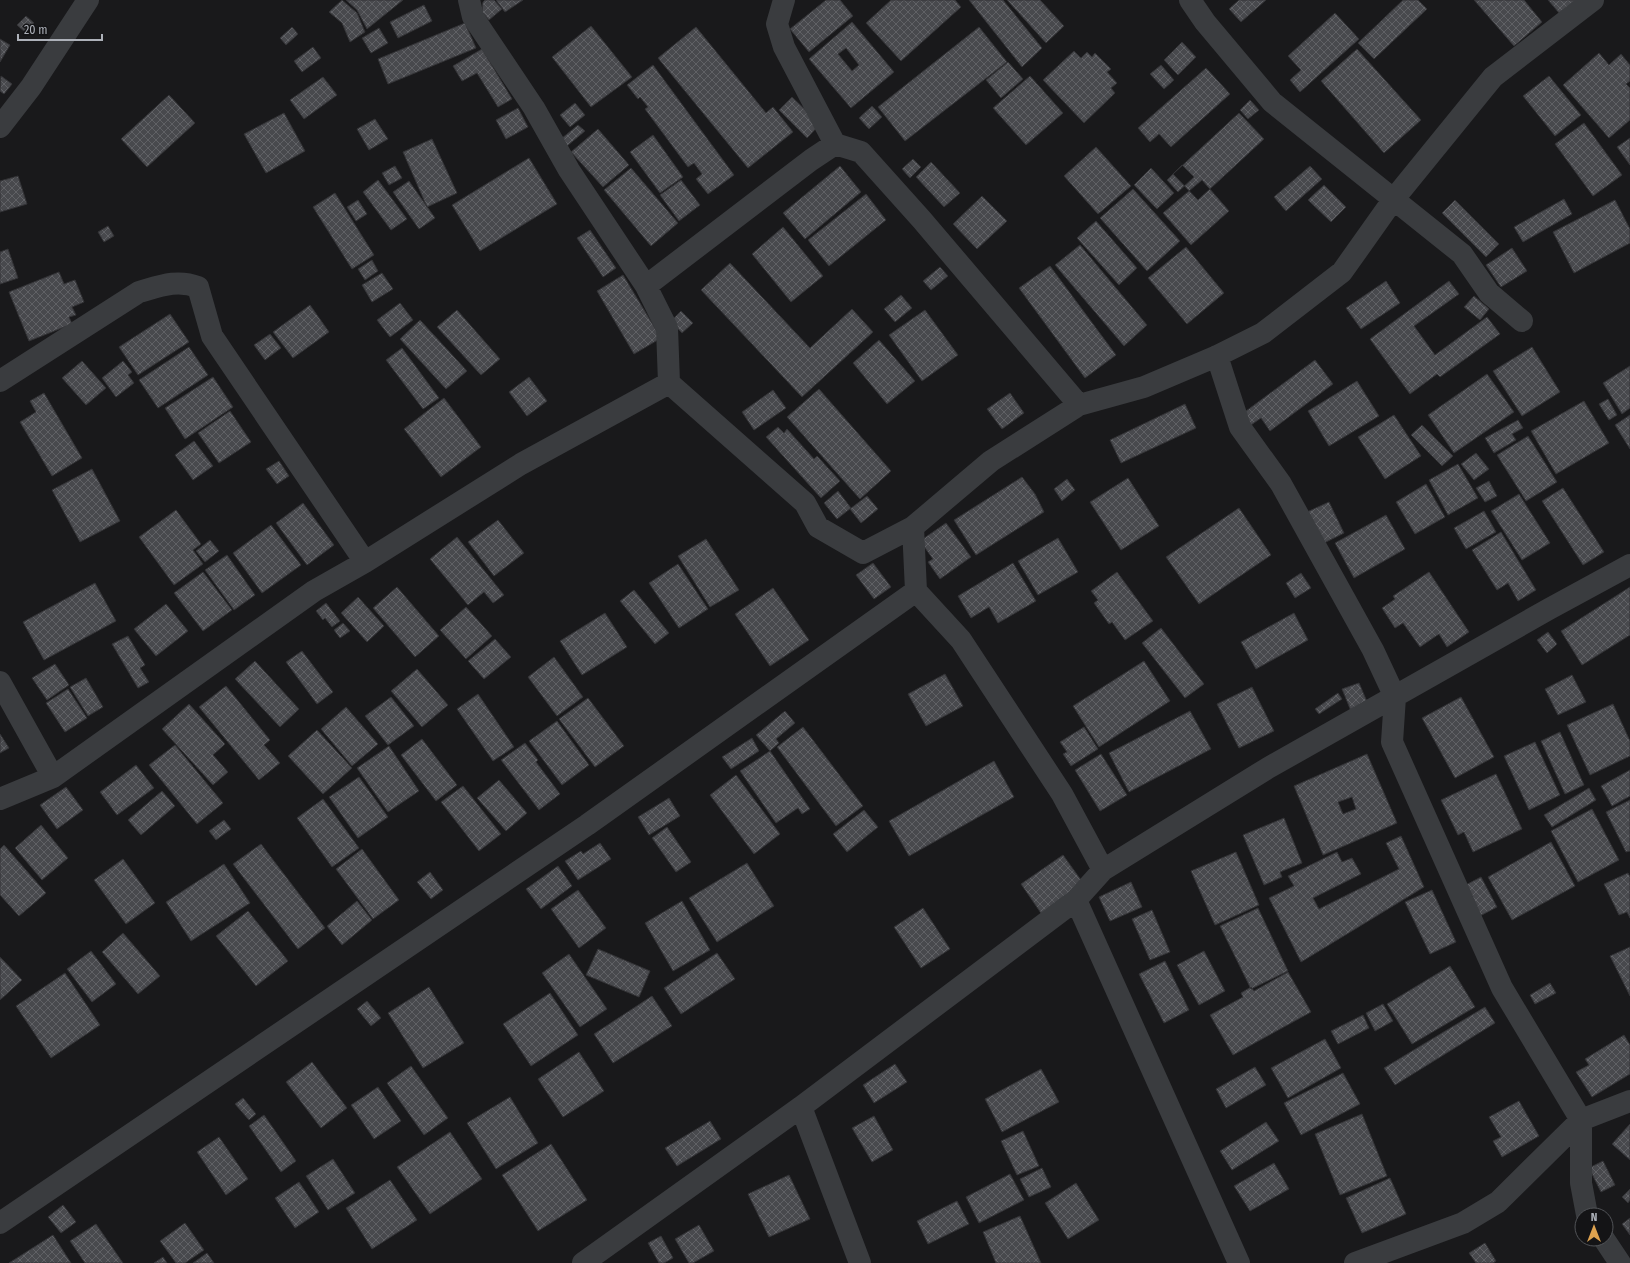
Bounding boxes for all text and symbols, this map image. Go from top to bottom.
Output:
scale bar [18,16,102,42]
text: 20 m [24,23,48,37]
north arrow [1574,1207,1614,1247]
text: N [1591,1211,1597,1224]

